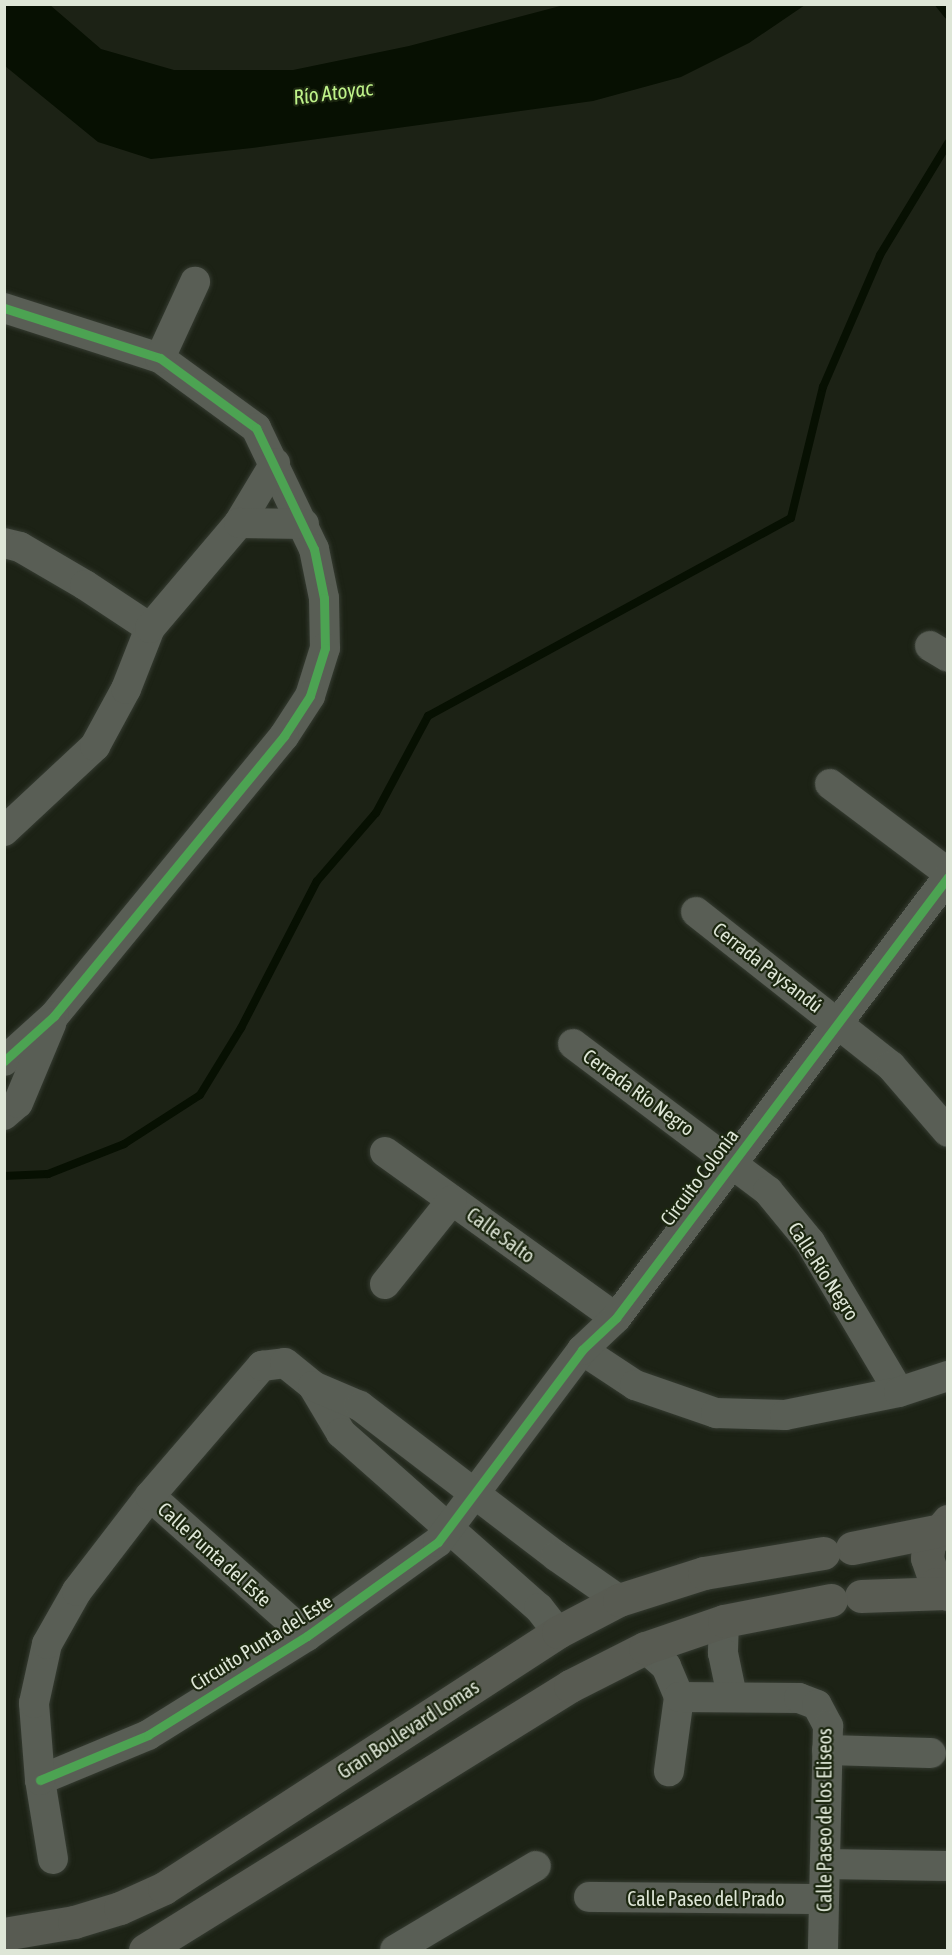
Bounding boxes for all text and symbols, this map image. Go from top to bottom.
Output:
water label: Río Atoyac [292,75,374,109]
street label: Cerrada Paysandú [708,917,828,1017]
street label: Cerrada Río Negro [579,1044,699,1140]
street label: Circuito Colonia [655,1124,743,1230]
street label: Calle Salto [462,1202,540,1268]
street label: Calle Río Negro [783,1217,865,1325]
street label: Calle Punta del Este [153,1497,277,1611]
street label: Circuito Punta del Este [186,1589,336,1695]
street label: Gran Boulevard Lomas [333,1674,483,1784]
street label: Calle Paseo de los Eliseos [812,1728,836,1912]
street label: Calle Paseo del Prado [627,1886,785,1910]

